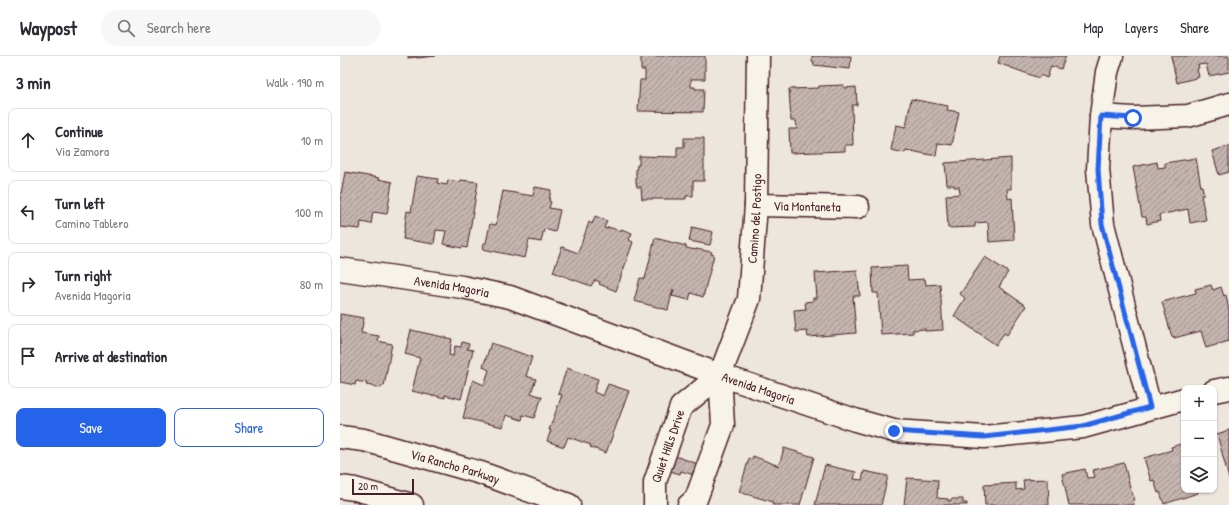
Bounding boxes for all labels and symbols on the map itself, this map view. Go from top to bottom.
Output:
route start [1124,109,1142,127]
street label: Camino del Postigo [743,174,765,264]
street label: Via Montaneta [773,196,841,216]
street label: Avenida Magoria [413,271,491,301]
street label: Avenida Magoria [720,367,797,408]
street label: Quiet Hills Drive [646,407,688,485]
route end [885,422,903,440]
street label: Via Rancho Parkway [408,445,503,488]
scale bar [352,477,414,496]

